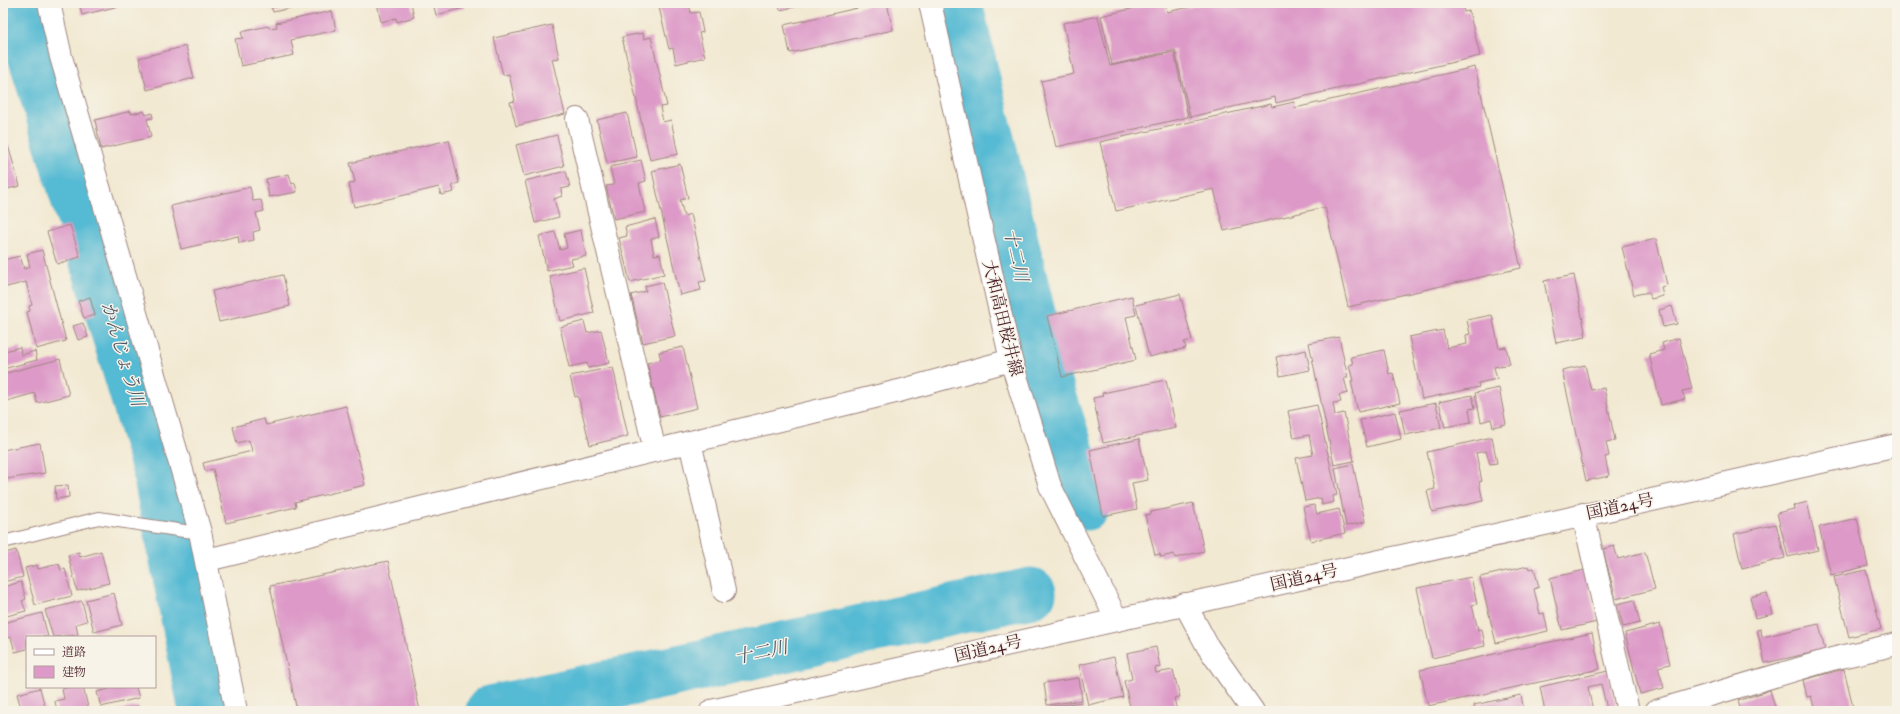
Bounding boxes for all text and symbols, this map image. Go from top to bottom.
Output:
water label: 十二川 [998,226,1033,286]
street label: 大和高田桜井線 [978,258,1027,378]
water label: かんじょう川 [96,299,150,411]
street label: 国道24号 [1584,489,1656,524]
street label: 国道24号 [1268,560,1340,595]
street label: 国道24号 [952,631,1024,666]
water label: 十二川 [732,635,792,669]
legend [26,636,156,688]
text: 道路 [62,645,86,660]
text: 建物 [62,665,86,680]

